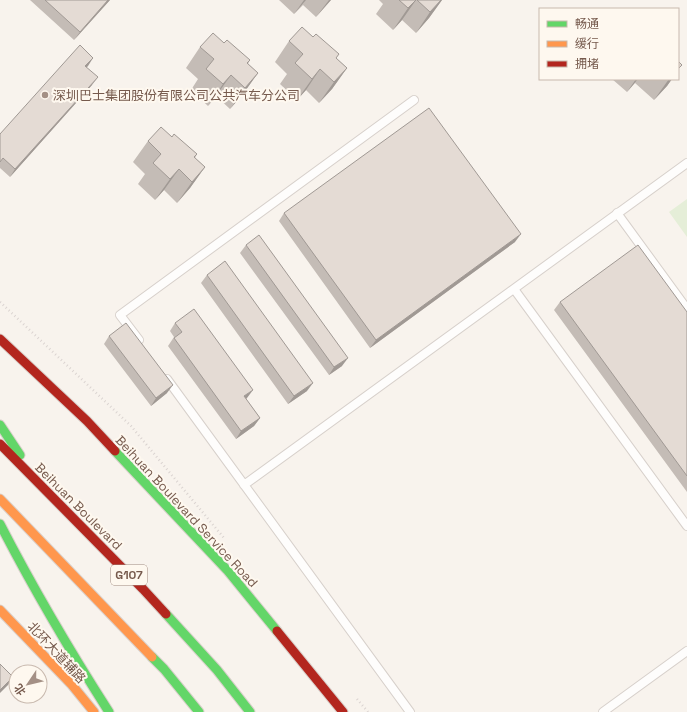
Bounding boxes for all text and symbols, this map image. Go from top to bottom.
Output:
legend [539,8,679,80]
text: 畅通 [575,16,599,32]
text: 缓行 [575,36,599,52]
text: 拥堵 [575,56,599,72]
place label: 深圳巴士集团股份有限公司公共汽车分公司 [53,87,300,104]
marker: 深圳巴士集团股份有限公司公共汽车分公司 [40,90,50,100]
street label: Beihuan Boulevard Service Road [112,432,262,591]
street label: Beihuan Boulevard [31,459,126,554]
road number: G107 [111,565,147,585]
street label: 北环大道辅路 [24,618,89,687]
north arrow [8,664,48,704]
text: 北 [11,681,29,698]

